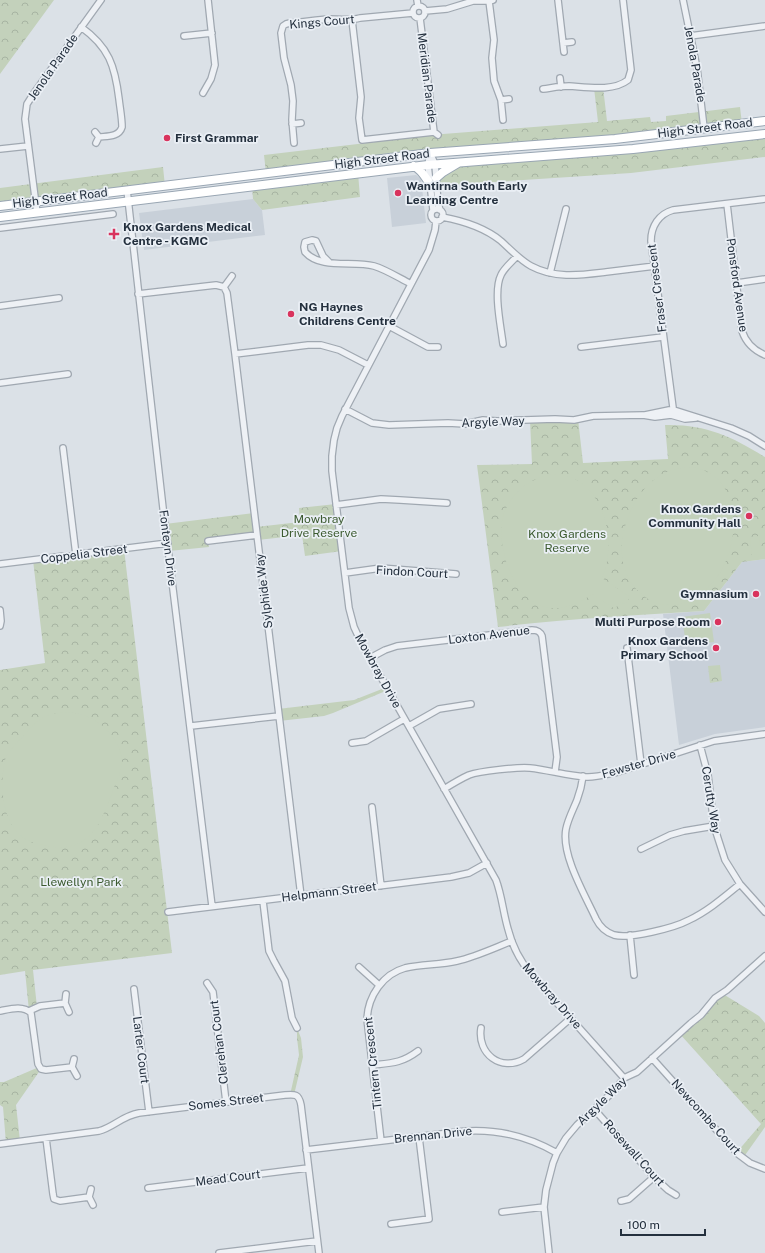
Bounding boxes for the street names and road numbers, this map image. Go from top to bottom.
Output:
street label: Kings Court [289,12,356,32]
street label: Jenola Parade [681,25,709,104]
street label: Jenola Parade [25,31,81,103]
street label: Meridian Parade [415,32,440,124]
street label: High Street Road [657,115,753,141]
street label: High Street Road [334,146,430,172]
street label: High Street Road [12,185,108,211]
street label: Ponsford Avenue [723,237,751,333]
street label: Fraser Crescent [645,243,669,333]
street label: Argyle Way [461,414,525,430]
street label: Fonteyn Drive [156,509,180,587]
street label: Coppelia Street [40,542,128,566]
street label: Sylphide Way [252,552,276,629]
street label: Findon Court [376,563,449,581]
street label: Loxton Avenue [447,623,531,647]
street label: Mowbray Drive [352,631,404,711]
street label: Fewster Drive [600,747,678,781]
street label: Cerutty Way [699,765,723,835]
street label: Helpmann Street [281,879,378,905]
street label: Mowbray Drive [520,960,585,1032]
street label: Clerehan Court [207,999,231,1085]
street label: Larter Court [130,1015,152,1085]
street label: Tintern Crescent [361,1016,385,1110]
street label: Argyle Way [574,1074,630,1128]
street label: Newcombe Court [668,1076,744,1158]
street label: Somes Street [187,1090,265,1114]
street label: Rosewall Court [601,1117,668,1189]
street label: Brennan Drive [393,1124,473,1146]
street label: Mead Court [195,1167,262,1189]

